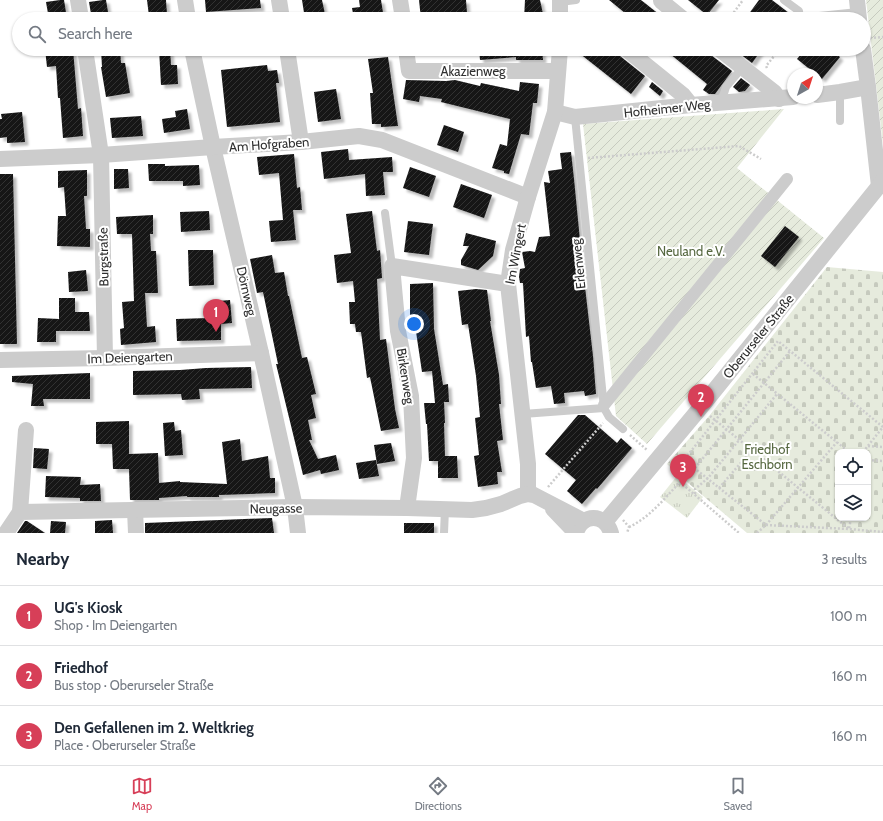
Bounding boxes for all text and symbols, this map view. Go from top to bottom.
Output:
search box [12,12,871,56]
icon: search [26,23,48,45]
text: Search here [58,25,133,43]
street label: Akazienweg [440,63,506,79]
north arrow [787,68,823,104]
street label: Hofheimer Weg [623,95,712,120]
street label: Am Hofgraben [228,133,310,155]
street label: Im Wingert [501,222,529,286]
street label: Burgstraße [94,227,112,287]
street label: Erlenweg [567,238,589,290]
park label: Neuland e.V. [657,243,725,259]
street label: Dörnweg [234,265,261,318]
street label: Oberurseler Straße [719,290,797,381]
pin: 1 [203,299,229,332]
your location [404,314,424,334]
street label: Birkenweg [394,347,418,406]
street label: Im Deiengarten [87,348,173,366]
pin: 2 [688,384,714,417]
park label: Friedhof Eschborn [741,441,793,472]
map controls [835,449,871,521]
button: locate [835,449,871,485]
pin: 3 [670,454,696,487]
button: layers [835,485,871,521]
street label: Neugasse [250,500,303,516]
text: Nearby [16,549,69,569]
text: 3 results [821,551,867,567]
text: UG's Kiosk [54,599,123,617]
text: 1 [27,608,31,624]
text: 100 m [830,608,867,624]
text: Shop · Im Deiengarten [54,617,177,633]
text: Friedhof [54,659,108,677]
text: 2 [26,668,32,684]
text: 160 m [832,668,867,684]
text: Bus stop · Oberurseler Straße [54,677,214,693]
text: Den Gefallenen im 2. Weltkrieg [54,719,254,737]
text: 3 [25,728,33,744]
text: 160 m [832,728,867,744]
text: Place · Oberurseler Straße [54,737,196,753]
tab: Map [131,775,153,813]
tab: Directions [415,775,462,813]
tab: Saved [724,775,752,813]

